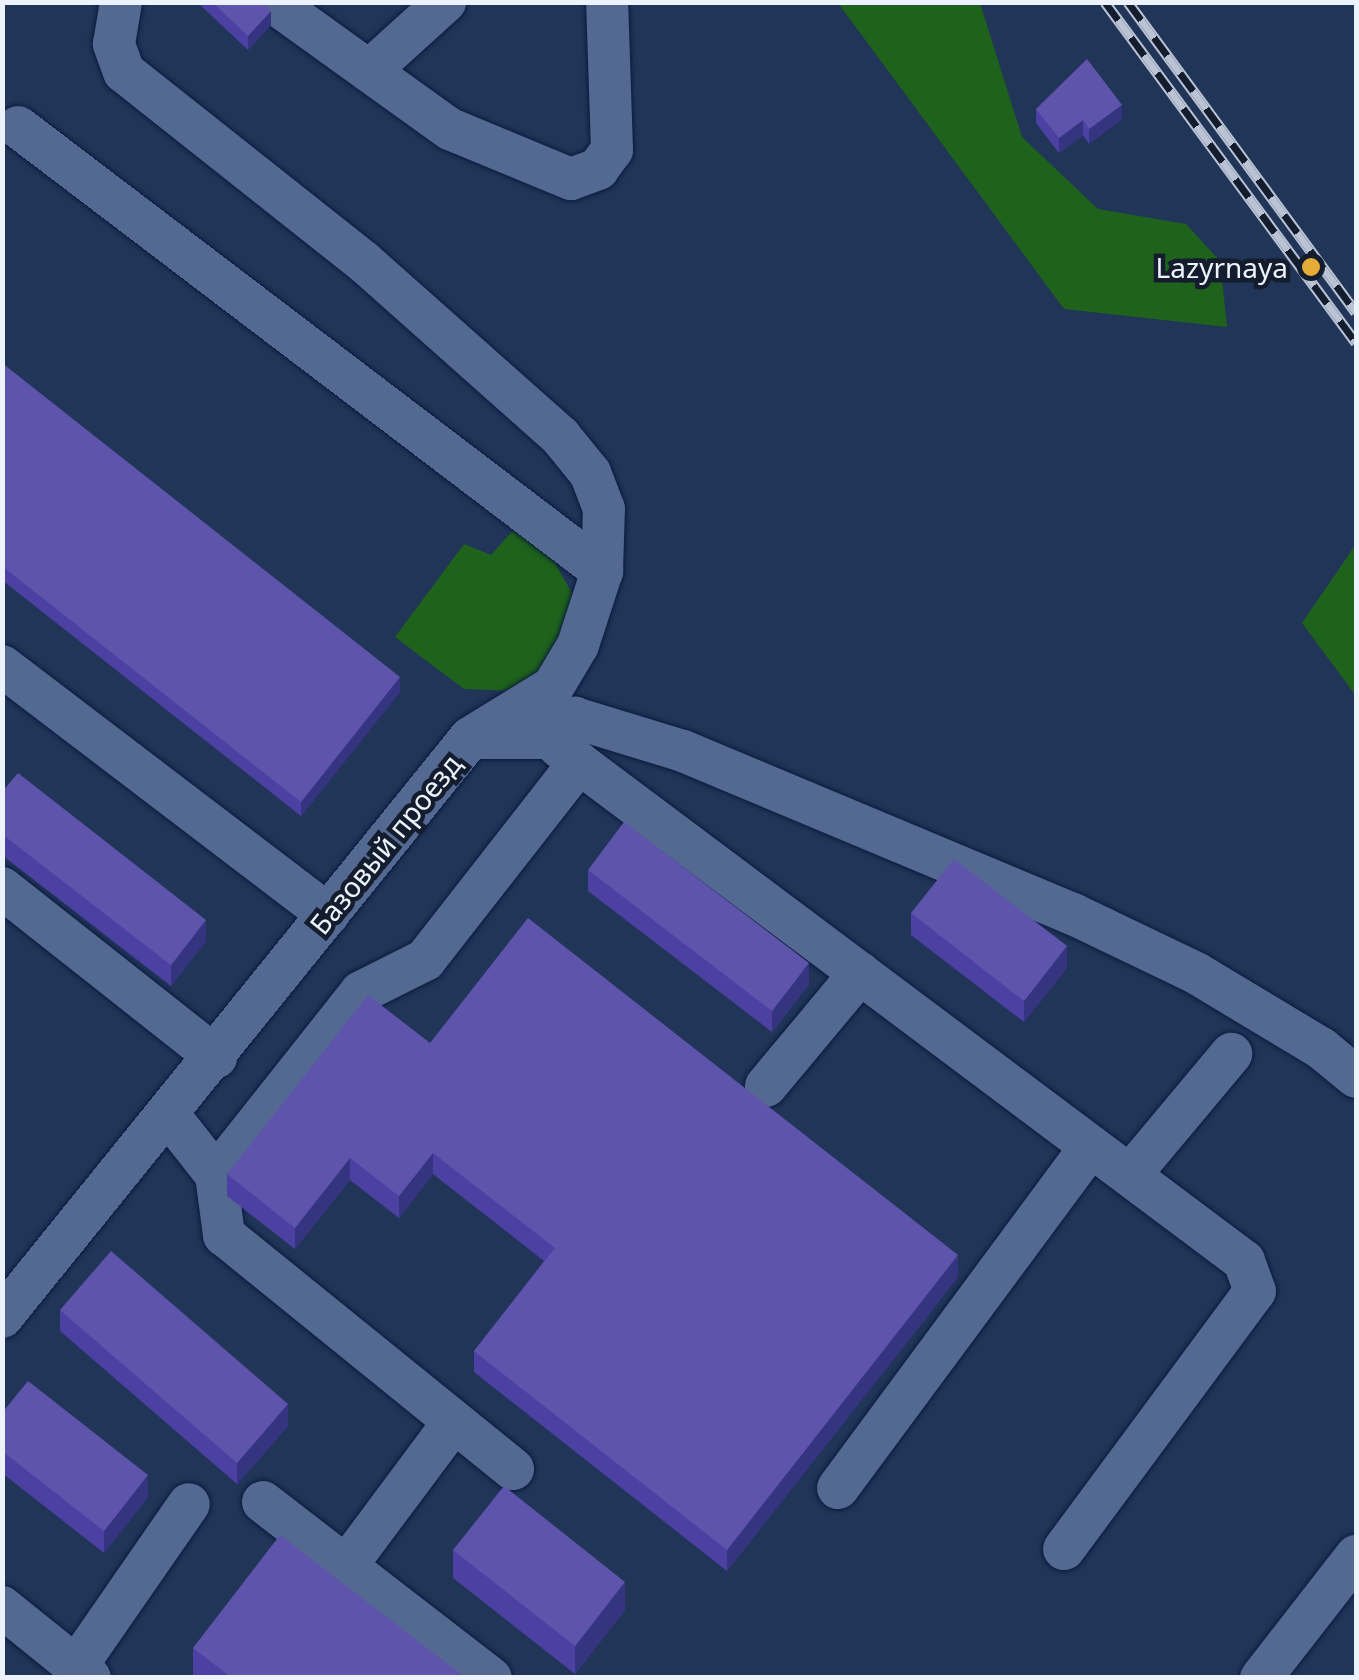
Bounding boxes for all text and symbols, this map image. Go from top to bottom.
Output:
place label: Lazyrnaya [1156,250,1288,284]
marker: Lazyrnaya [1298,254,1324,280]
street label: Базовый проезд [302,747,468,941]

